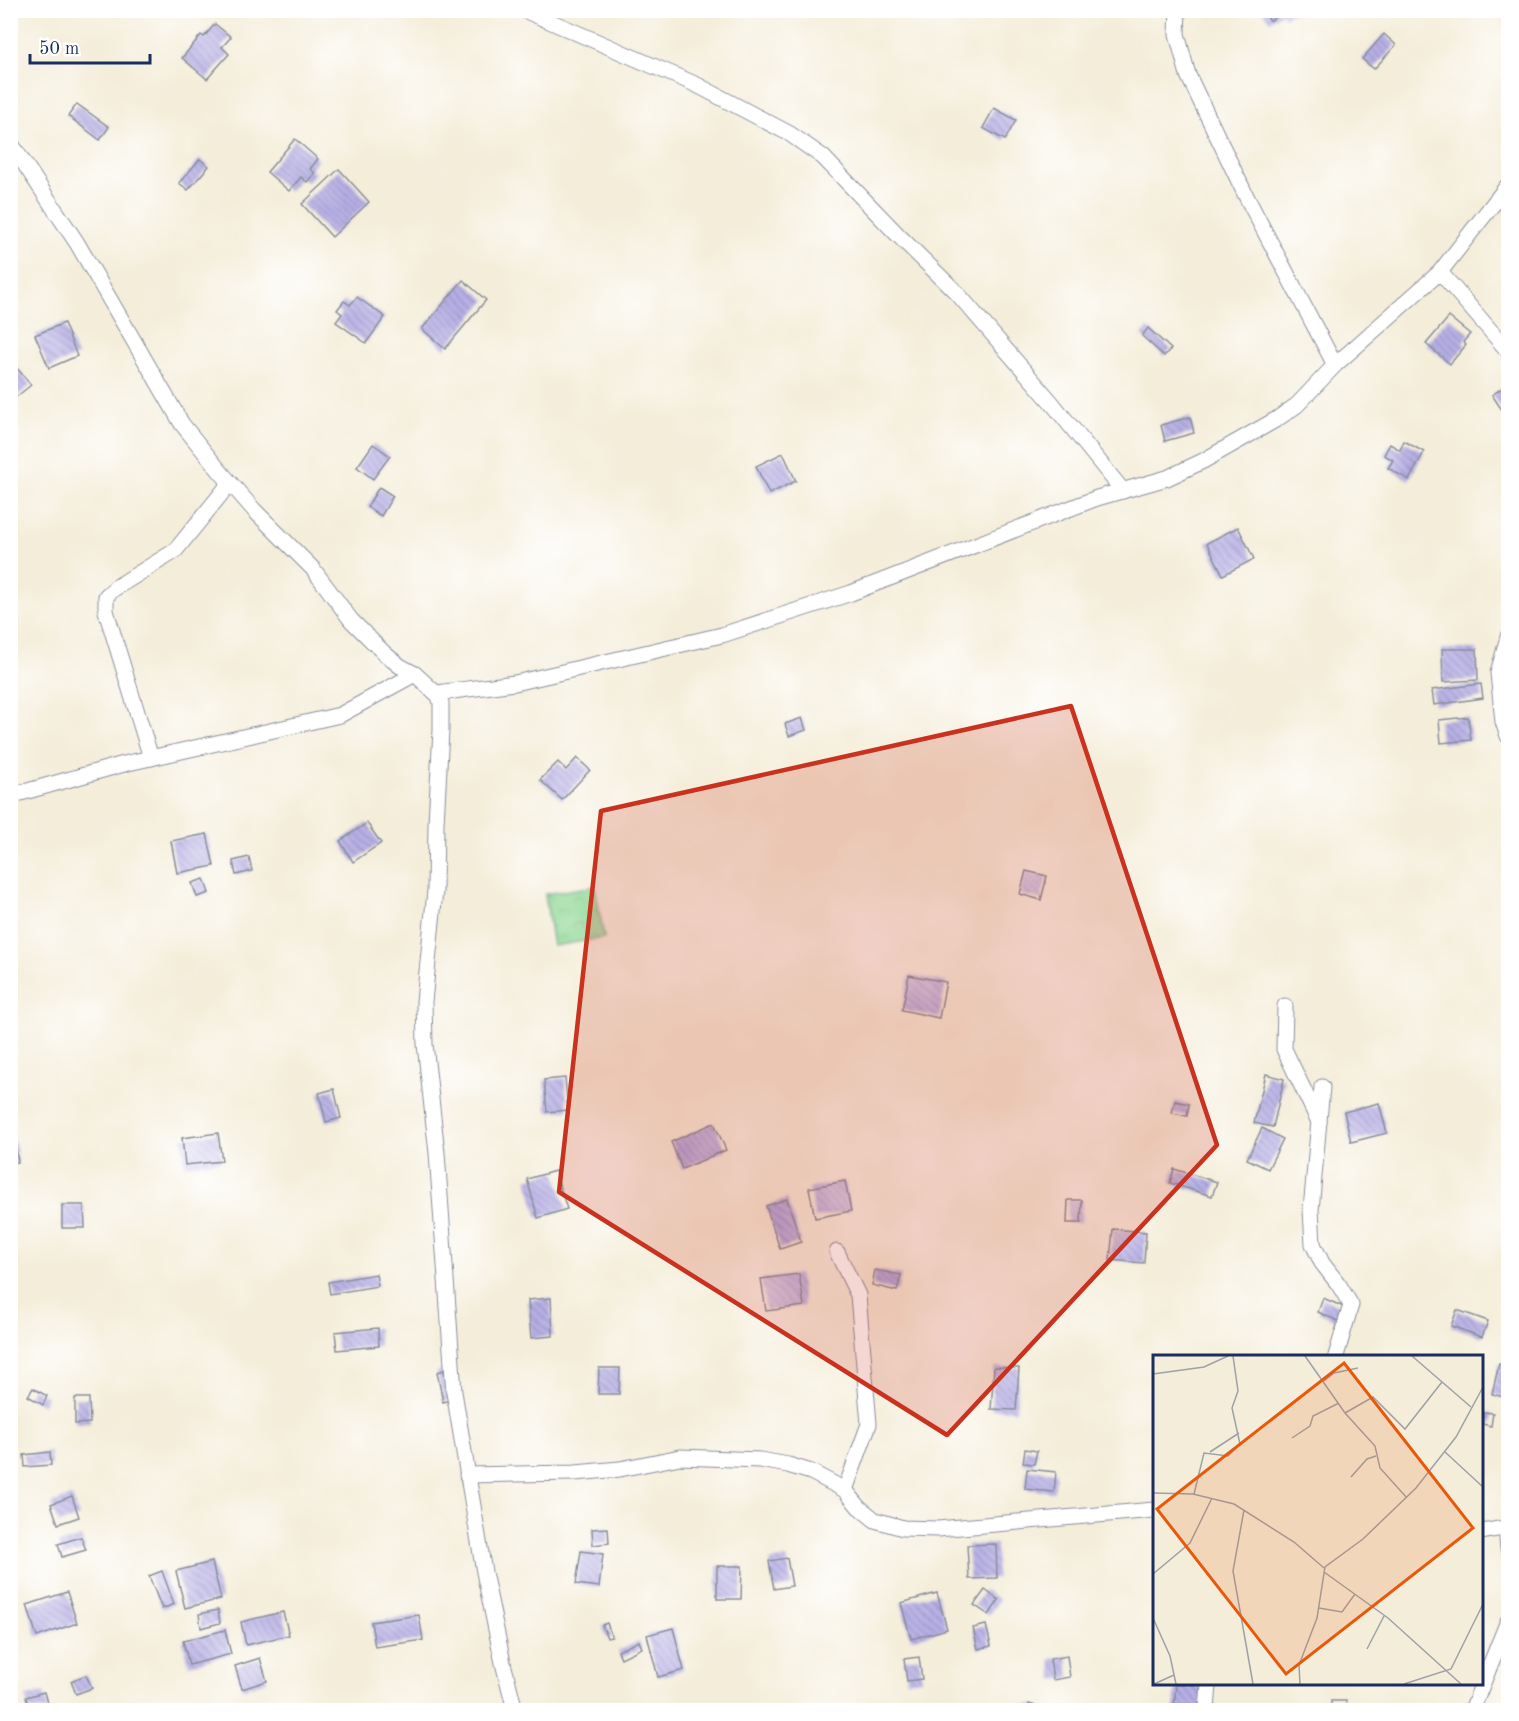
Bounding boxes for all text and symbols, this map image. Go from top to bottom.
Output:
scale bar [30,27,150,65]
text: 50 m [39,40,79,58]
inset map [1153,1355,1483,1685]

